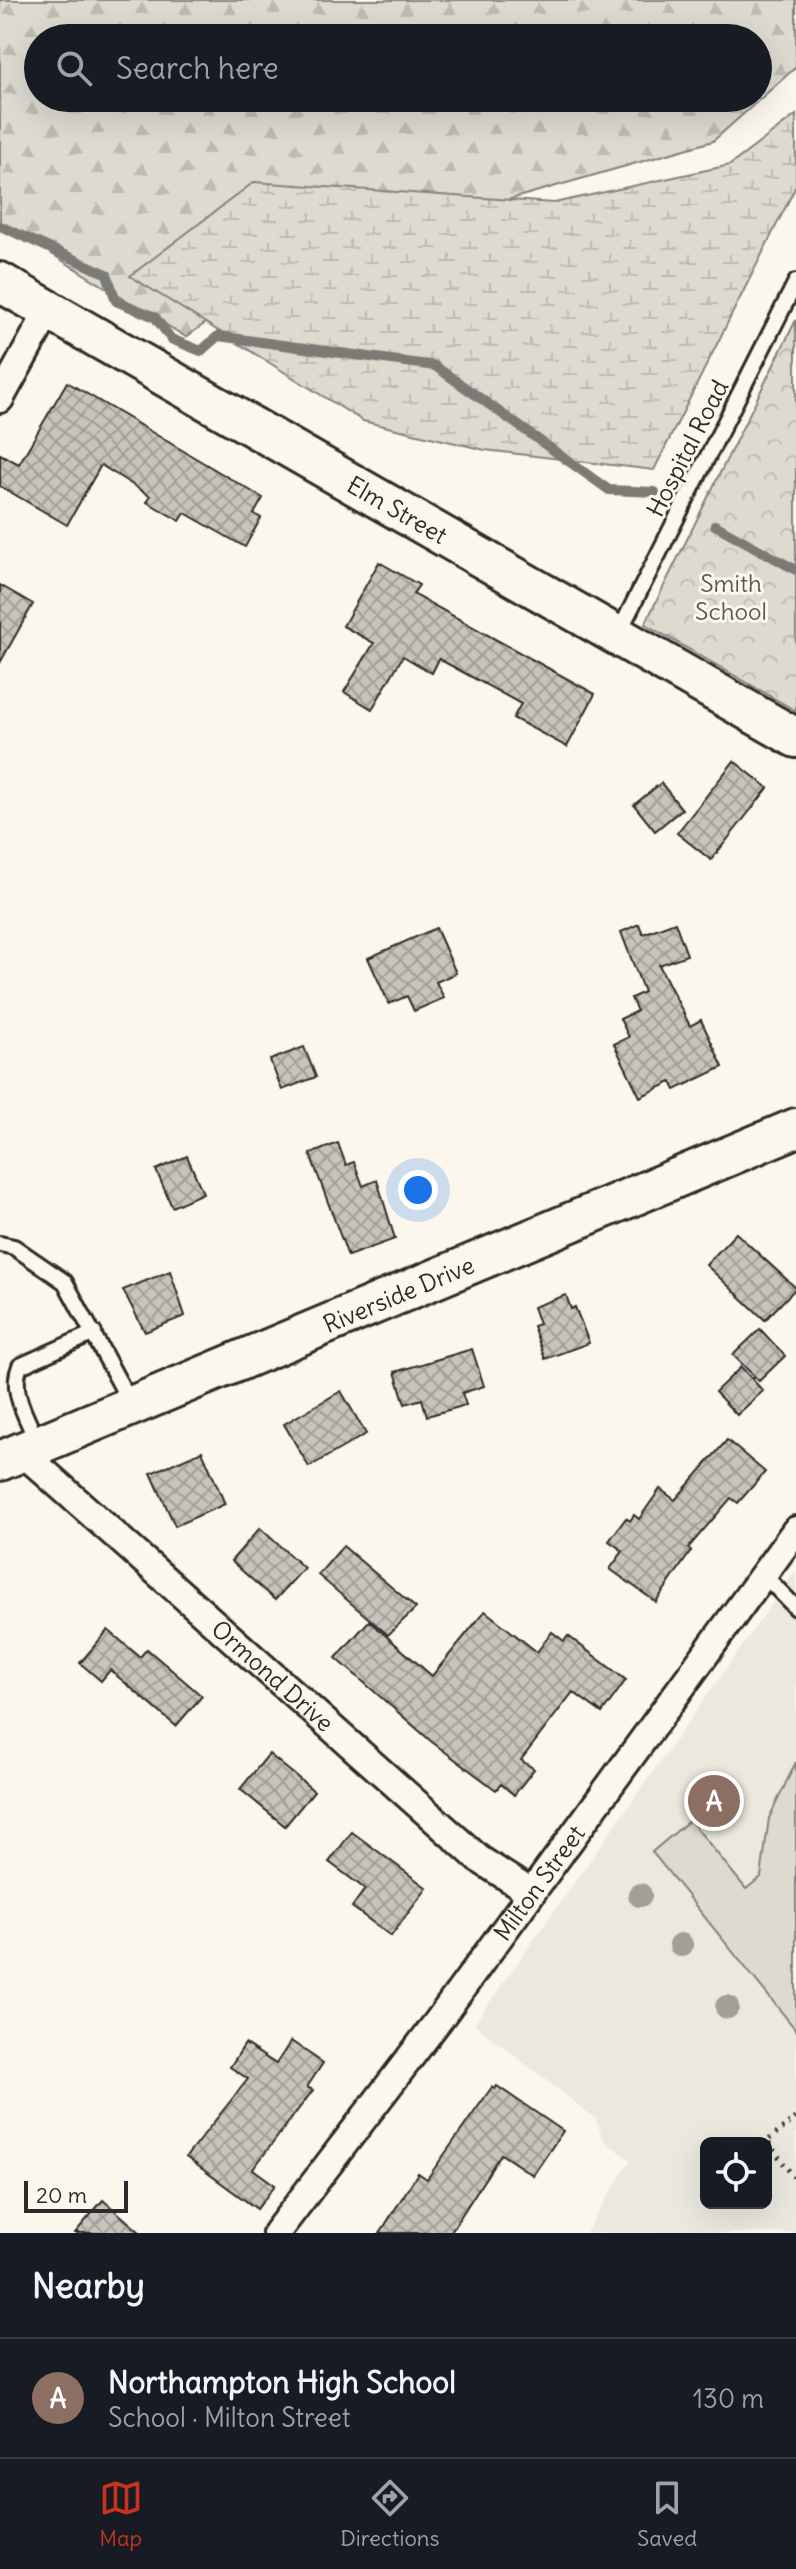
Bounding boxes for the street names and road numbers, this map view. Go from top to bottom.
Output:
street label: Hospital Road [640,374,734,522]
street label: Elm Street [342,469,453,550]
street label: Riverside Drive [319,1249,478,1339]
street label: Ormond Drive [206,1613,340,1738]
street label: Milton Street [487,1819,591,1946]

